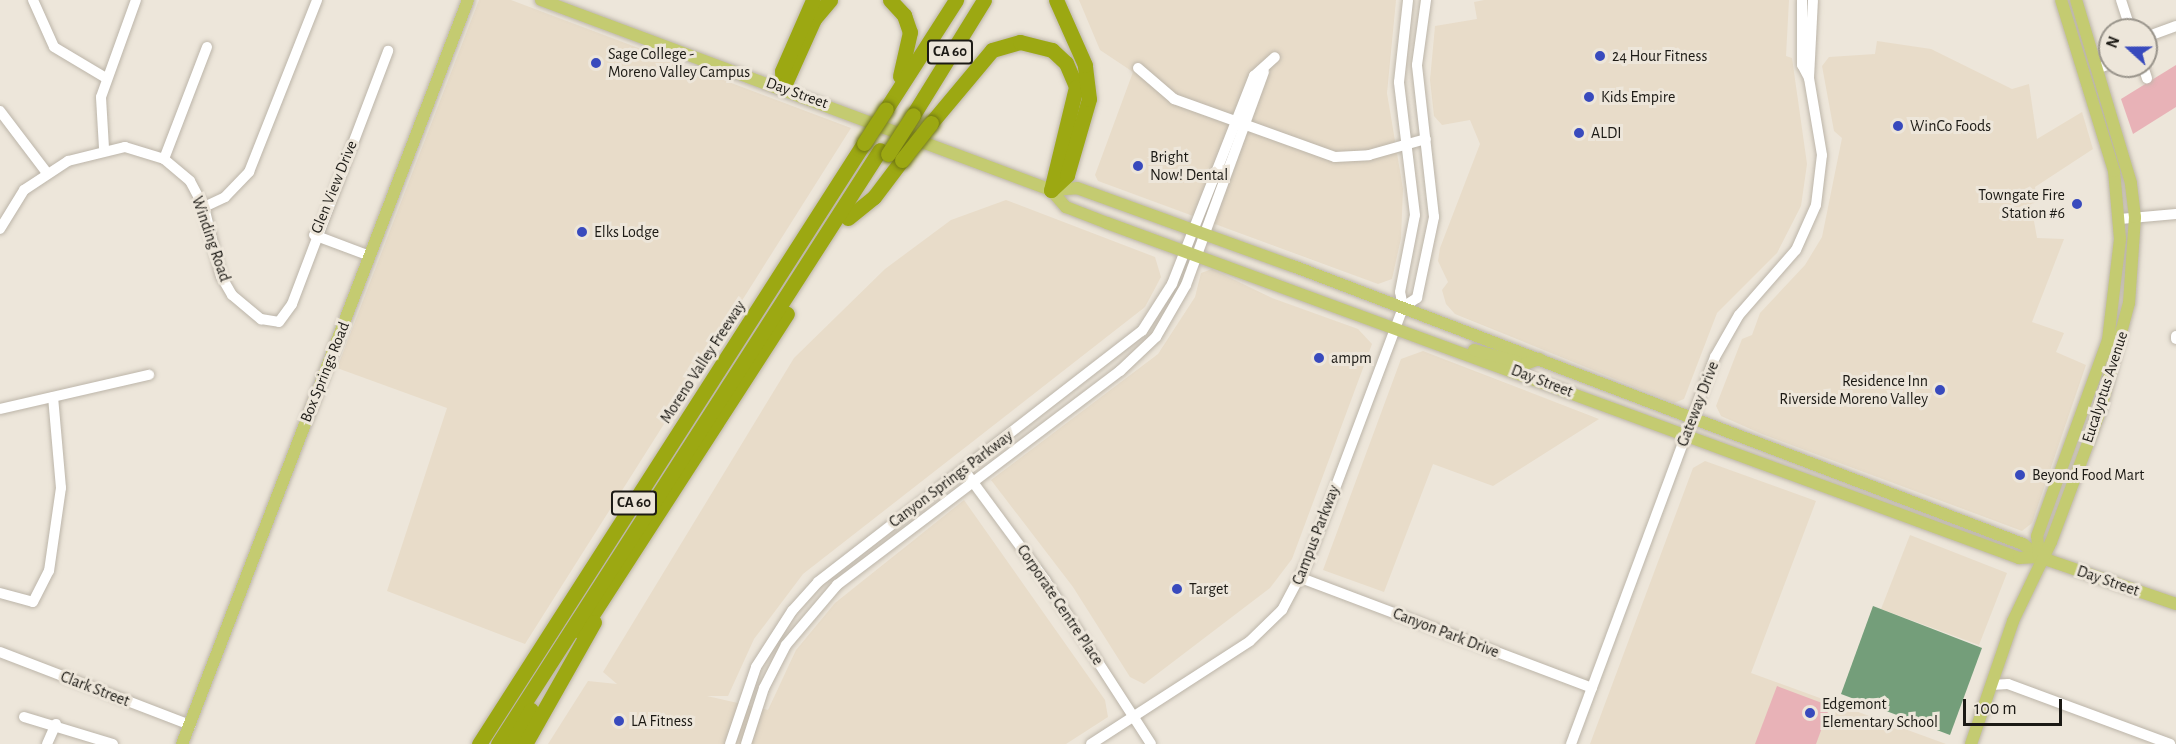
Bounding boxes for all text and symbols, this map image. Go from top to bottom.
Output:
north arrow [2098,18,2158,78]
text: N [2104,34,2123,50]
road number: CA 60 [926,40,974,64]
place label: Sage College - Moreno Valley Campus [608,44,750,82]
place label: 24 Hour Fitness [1612,46,1707,66]
marker: 24 Hour Fitness [1593,49,1607,63]
marker: Sage College - Moreno Valley Campus [589,56,603,70]
street label: Day Street [763,73,831,113]
place label: Kids Empire [1601,87,1675,107]
marker: Kids Empire [1582,90,1596,104]
place label: WinCo Foods [1910,116,1991,136]
marker: WinCo Foods [1891,119,1905,133]
place label: ALDI [1591,123,1622,143]
marker: ALDI [1572,126,1586,140]
street label: Glen View Drive [307,138,361,236]
place label: Bright Now! Dental [1150,147,1228,185]
marker: Bright Now! Dental [1131,159,1145,173]
place label: Towngate Fire Station #6 [1978,185,2065,223]
street label: Winding Road [187,194,235,284]
marker: Towngate Fire Station #6 [2070,197,2084,211]
place label: Elks Lodge [594,222,659,242]
marker: Elks Lodge [575,225,589,239]
street label: Moreno Valley Freeway [656,297,750,427]
street label: Box Springs Road [296,319,354,425]
street label: Eucalyptus Avenue [2078,329,2132,445]
place label: ampm [1331,348,1372,368]
marker: ampm [1312,351,1326,365]
street label: Gateway Drive [1673,359,1723,449]
street label: Day Street [1508,360,1576,402]
place label: Residence Inn Riverside Moreno Valley [1779,371,1928,409]
marker: Residence Inn Riverside Moreno Valley [1933,383,1947,397]
street label: Canyon Springs Parkway [885,426,1017,532]
place label: Beyond Food Mart [2032,465,2144,485]
marker: Beyond Food Mart [2013,468,2027,482]
street label: Campus Parkway [1288,482,1344,588]
road number: CA 60 [610,491,658,515]
street label: Corporate Centre Place [1013,541,1107,669]
street label: Day Street [2074,561,2142,601]
place label: Target [1189,579,1228,599]
marker: Target [1170,582,1184,596]
street label: Canyon Park Drive [1390,604,1502,662]
street label: Clark Street [58,667,132,711]
scale bar [1966,687,2065,725]
place label: Edgemont Elementary School [1822,694,1938,732]
text: 100 m [1974,700,2017,718]
marker: Edgemont Elementary School [1803,706,1817,720]
place label: LA Fitness [631,711,693,731]
marker: LA Fitness [612,714,626,728]

